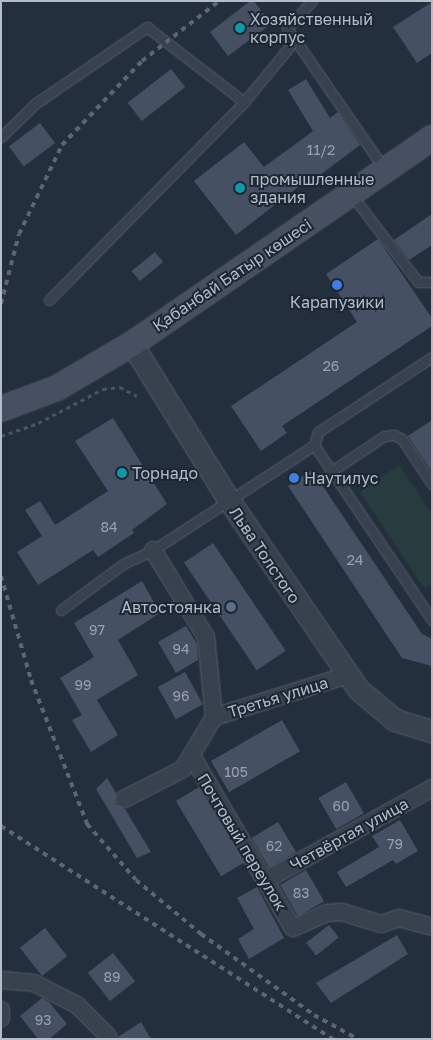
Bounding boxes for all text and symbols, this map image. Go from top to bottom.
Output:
place label: Хозяйственный корпус [250,9,373,47]
marker: Хозяйственный корпус [234,22,246,34]
house number: 11/2 [307,142,335,158]
place label: промышленные здания [250,169,374,207]
marker: промышленные здания [234,182,246,194]
street label: Қабанбай Батыр көшесі [149,215,315,335]
marker: Карапузики [331,279,343,291]
place label: Карапузики [290,292,384,312]
house number: 26 [323,358,339,374]
place label: Торнадо [132,463,198,483]
marker: Торнадо [116,467,128,479]
place label: Наутилус [304,468,378,488]
marker: Наутилус [288,472,300,484]
street label: Льва Толстого [226,503,304,607]
house number: 84 [100,519,118,535]
house number: 24 [347,552,363,568]
place label: Автостоянка [121,597,221,617]
marker: Автостоянка [225,601,237,613]
house number: 97 [89,622,105,638]
house number: 94 [172,641,190,657]
street label: Третья улица [226,673,330,721]
house number: 99 [75,677,91,693]
house number: 96 [173,688,189,704]
house number: 105 [224,764,248,780]
street label: Почтовый переулок [193,770,291,914]
street label: Четвёртая улица [287,794,411,874]
house number: 60 [332,798,350,814]
house number: 79 [387,836,403,852]
house number: 62 [266,838,282,854]
house number: 83 [293,885,309,901]
house number: 89 [103,969,121,985]
house number: 93 [35,1012,51,1028]

